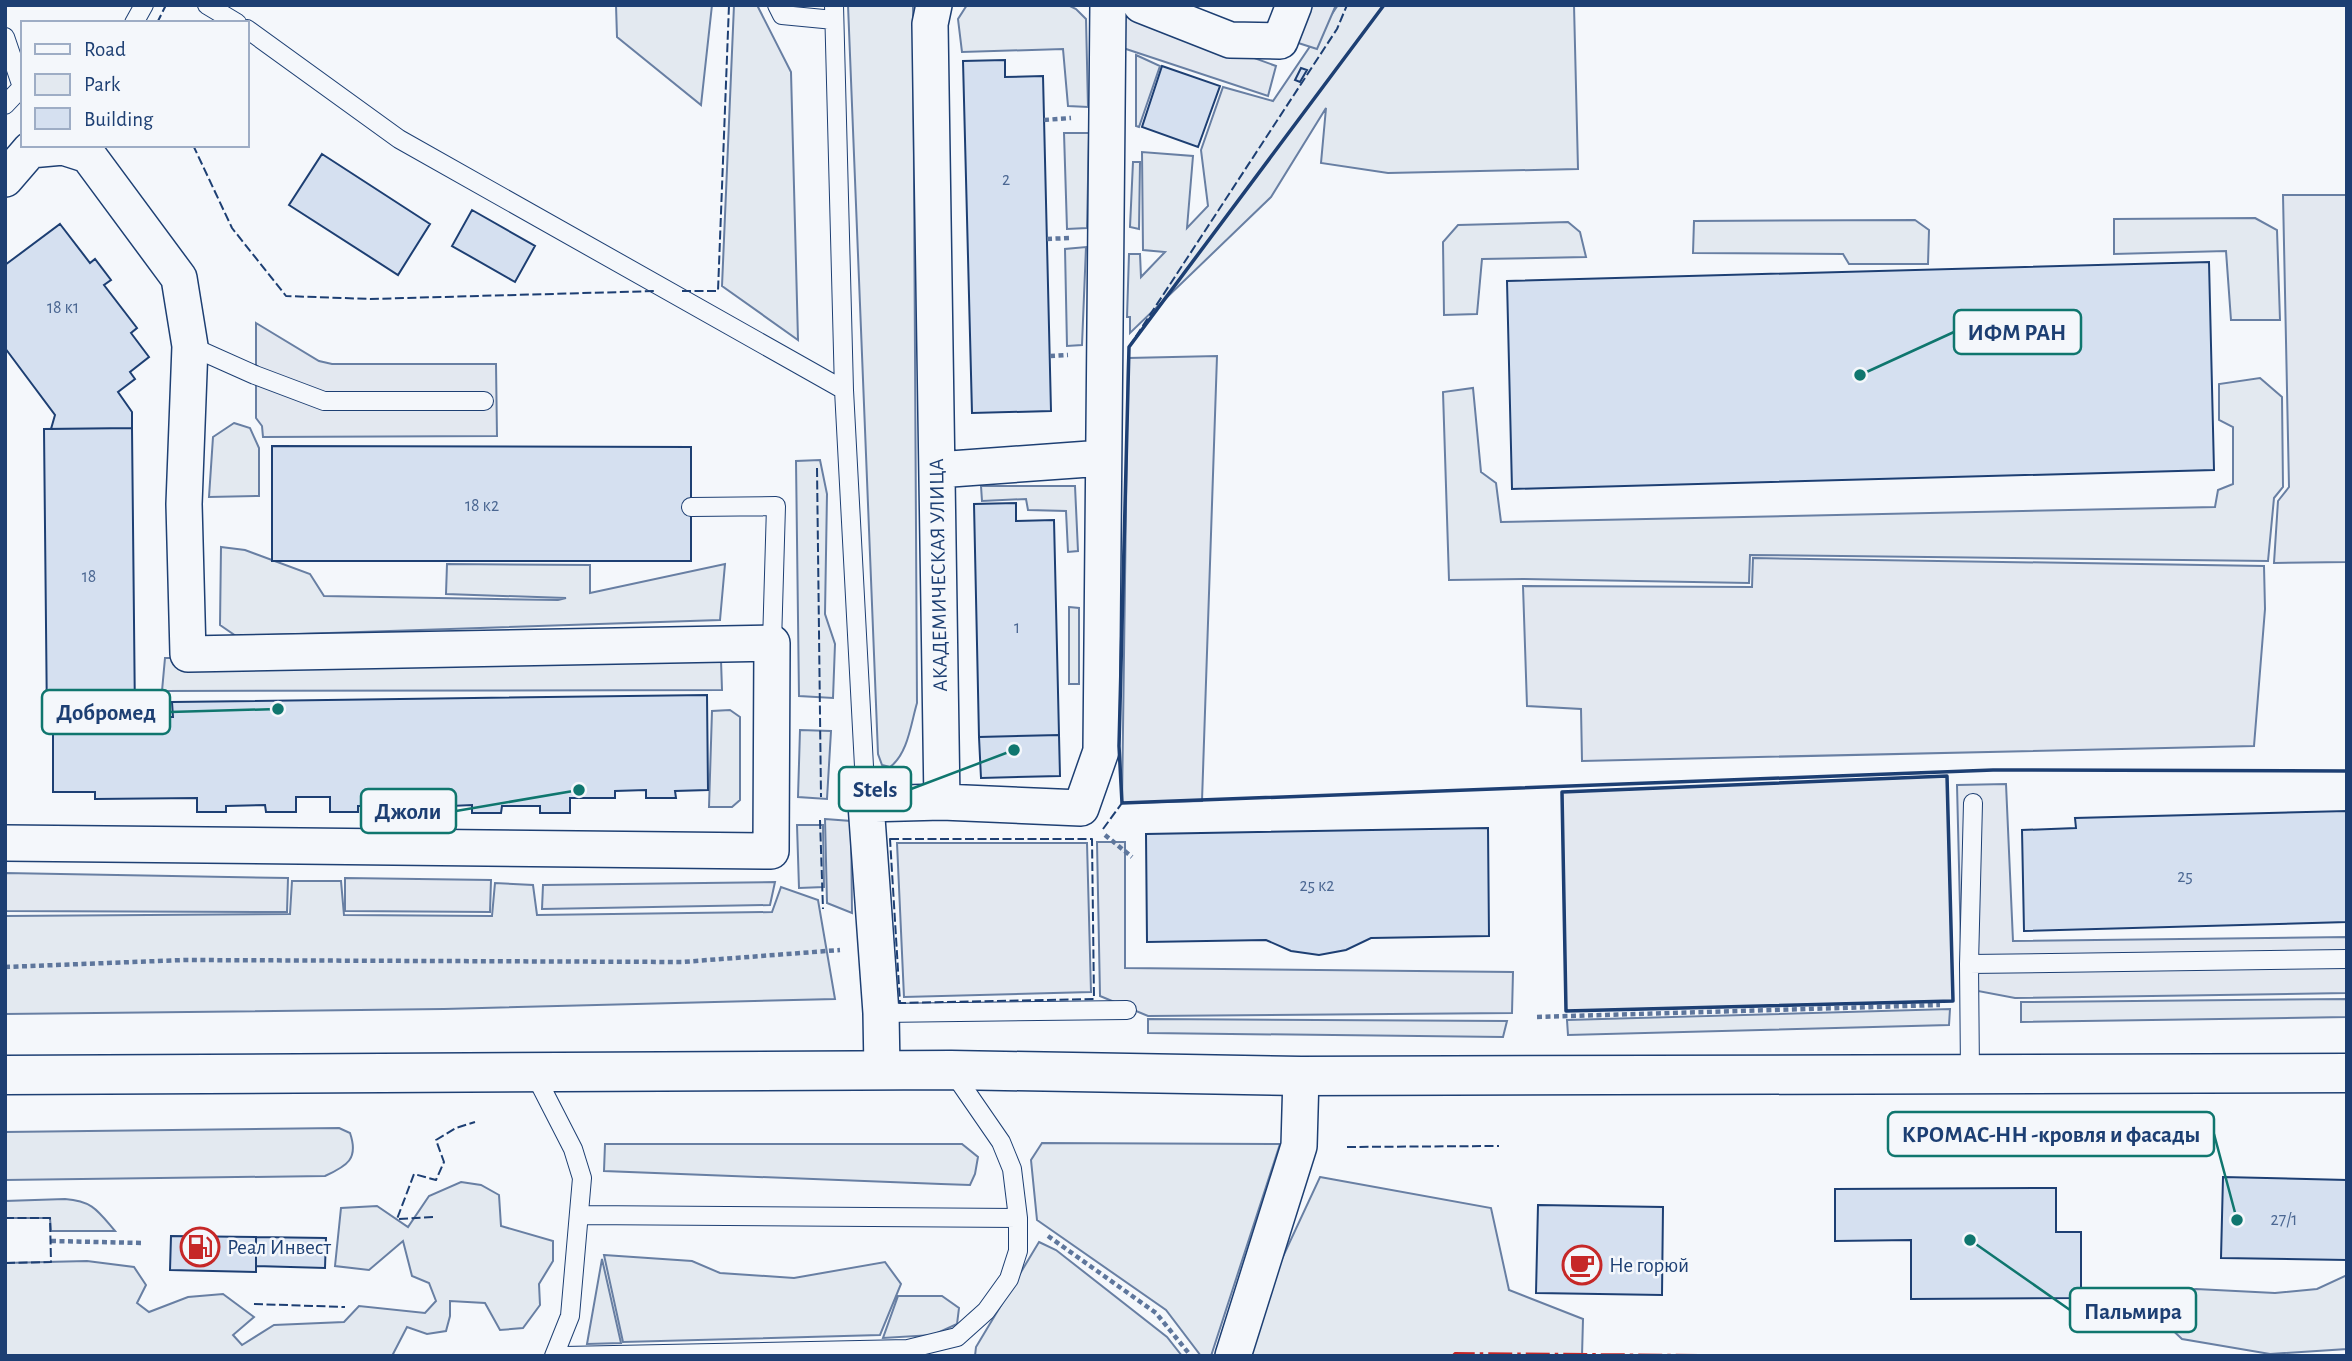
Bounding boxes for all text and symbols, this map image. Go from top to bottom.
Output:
legend [21,21,248,147]
text: Road [84,39,126,60]
text: Park [84,74,121,95]
text: Building [84,109,154,130]
house number: 2 [1002,171,1010,189]
house number: 18 к1 [47,299,79,317]
callout: ИФМ РАН [1954,310,2081,354]
text: ИФМ РАН [1968,322,2066,345]
street label: АКАДЕМИЧЕСКАЯ УЛИЦА [926,458,951,692]
house number: 18 к2 [465,497,499,515]
house number: 18 [82,568,96,586]
house number: 1 [1014,619,1020,637]
callout: Добромед [42,690,170,734]
text: Добромед [56,702,156,725]
callout: Stels [839,767,911,811]
text: Stels [853,779,898,802]
callout: Джоли [361,789,456,833]
text: Джоли [375,801,441,824]
house number: 25 [2177,868,2193,886]
house number: 25 к2 [1299,877,1335,895]
callout: КРОМАС-НН -кровля и фасады [1888,1112,2214,1156]
text: КРОМАС-НН -кровля и фасады [1902,1124,2200,1147]
house number: 27/1 [2270,1211,2298,1229]
fuel station icon: Реал Инвест [179,1226,221,1268]
place label: Реал Инвест [227,1237,331,1258]
cafe icon: Не горюй [1561,1244,1603,1286]
place label: Не горюй [1609,1255,1689,1276]
callout: Пальмира [2070,1288,2196,1332]
text: Пальмира [2084,1301,2182,1324]

